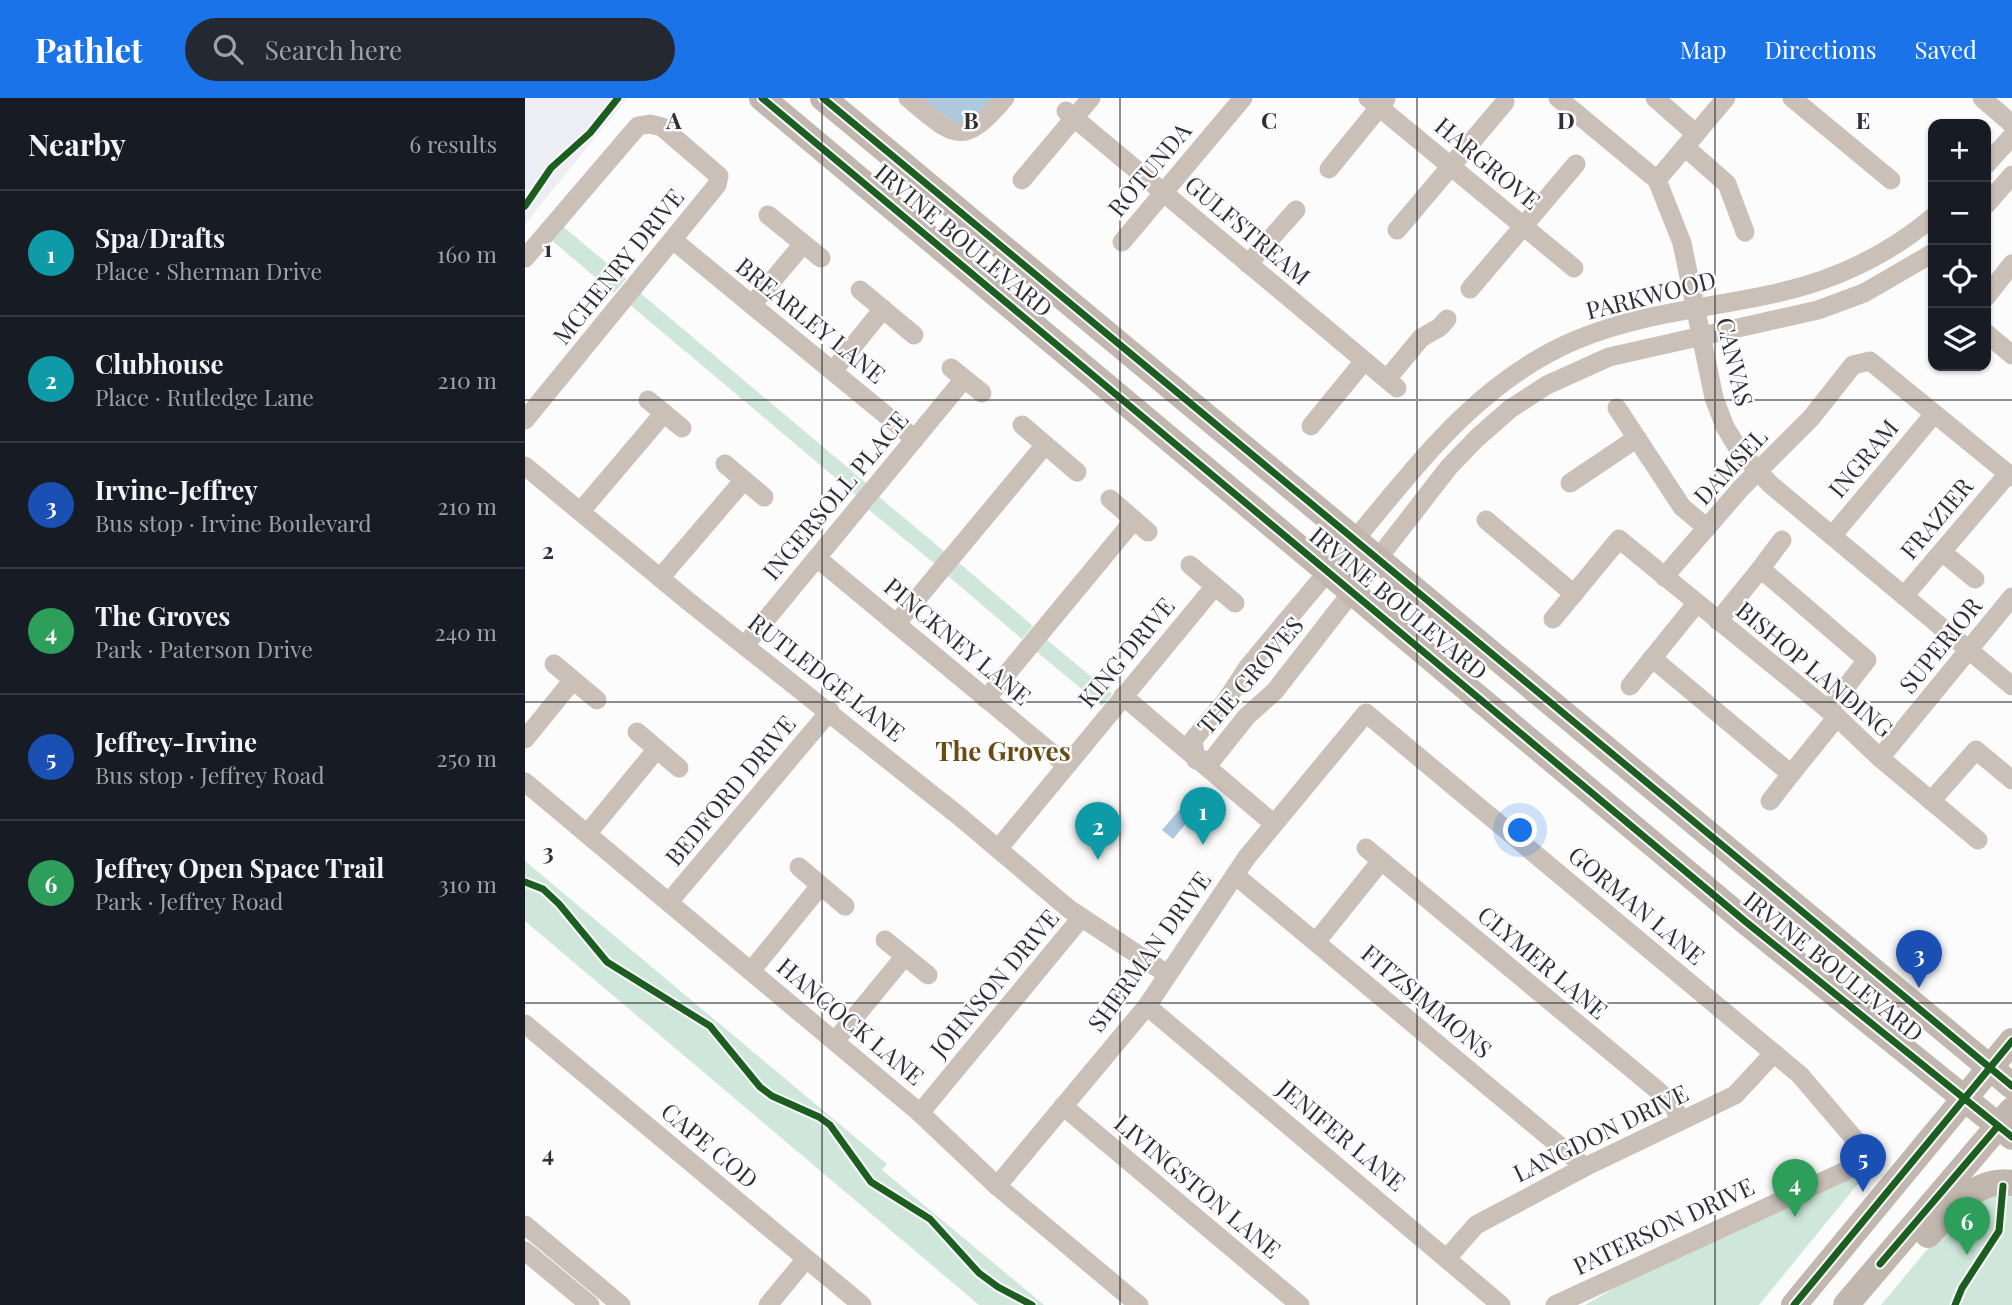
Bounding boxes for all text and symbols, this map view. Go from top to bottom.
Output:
search box [185,18,675,81]
text: Pathlet [35,27,143,71]
icon: search [209,30,247,68]
text: Search here [265,32,402,67]
text: Map [1680,33,1726,65]
text: Directions [1764,33,1877,65]
text: Saved [1915,33,1977,65]
text: A [665,104,682,135]
text: B [963,104,979,135]
text: C [1261,104,1277,135]
text: D [1557,104,1575,135]
text: E [1856,104,1870,135]
street label: HARGROVE [1429,109,1548,216]
street label: ROTUNDA [1100,114,1198,222]
map controls [1928,119,1991,371]
button: + [1928,119,1991,182]
text: Nearby [28,124,126,164]
text: 6 results [409,128,497,159]
street label: IRVINE BOULEVARD [869,156,1060,323]
street label: GULFSTREAM [1179,168,1318,291]
street label: MCHENRY DRIVE [545,181,690,350]
button: − [1928,182,1991,245]
text: Spa/Drafts [95,220,225,255]
text: 1 [544,232,553,263]
text: 1 [47,238,55,269]
text: 160 m [437,238,497,269]
button: locate [1928,245,1991,308]
street label: BREARLEY LANE [730,249,893,390]
text: Place · Sherman Drive [95,255,322,286]
street label: PARKWOOD [1582,262,1719,326]
button: layers [1928,308,1991,371]
street label: CANVAS [1710,314,1762,409]
text: Clubhouse [95,346,224,381]
text: 2 [45,364,57,395]
text: 210 m [438,364,497,395]
text: Place · Rutledge Lane [95,381,314,412]
street label: INGERSOLL PLACE [754,404,914,586]
street label: INGRAM [1820,412,1905,504]
street label: DAMSEL [1686,420,1773,511]
street label: FRAZIER [1892,470,1979,565]
text: Irvine-Jeffrey [95,472,258,507]
text: 3 [45,490,57,521]
text: 210 m [438,490,497,521]
text: Bus stop · Irvine Boulevard [95,507,372,538]
street label: IRVINE BOULEVARD [1304,519,1495,686]
text: 2 [542,534,554,565]
street label: PINCKNEY LANE [878,570,1038,711]
street label: KING DRIVE [1070,590,1181,713]
street label: SUPERIOR [1891,590,1988,699]
street label: BISHOP LANDING [1730,593,1901,744]
text: The Groves [95,598,230,633]
street label: RUTLEDGE LANE [742,605,912,748]
street label: THE GROVES [1189,609,1310,740]
text: 4 [45,616,57,647]
text: 240 m [435,616,497,647]
text: Park · Paterson Drive [95,633,313,664]
street label: BEDFORD DRIVE [657,708,802,872]
text: Jeffrey-Irvine [95,724,257,759]
district label: The Groves [935,733,1071,768]
text: 5 [46,742,56,773]
text: 250 m [436,742,497,773]
text: Bus stop · Jeffrey Road [95,759,325,790]
pin: 1 [1180,787,1226,845]
pin: 2 [1075,802,1121,860]
your location [1503,813,1537,847]
text: 3 [542,835,554,866]
street label: GORMAN LANE [1562,838,1712,971]
text: Jeffrey Open Space Trail [95,850,384,885]
street label: SHERMAN DRIVE [1080,864,1217,1037]
text: 6 [45,868,57,899]
text: 310 m [438,868,497,899]
street label: IRVINE BOULEVARD [1738,883,1931,1048]
text: Park · Jeffrey Road [95,885,283,916]
street label: CLYMER LANE [1472,898,1615,1025]
street label: JOHNSON DRIVE [921,902,1065,1064]
pin: 3 [1896,930,1942,988]
street label: FITZSIMMONS [1355,936,1499,1065]
street label: HANCOCK LANE [771,950,931,1091]
street label: JENIFER LANE [1271,1071,1413,1197]
street label: LANGDON DRIVE [1507,1076,1693,1188]
street label: CAPE COD [655,1095,765,1194]
street label: LIVINGSTON LANE [1108,1106,1288,1265]
pin: 5 [1840,1134,1886,1192]
text: 4 [542,1137,554,1168]
pin: 4 [1772,1159,1818,1217]
street label: PATERSON DRIVE [1568,1169,1759,1281]
pin: 6 [1944,1197,1990,1255]

